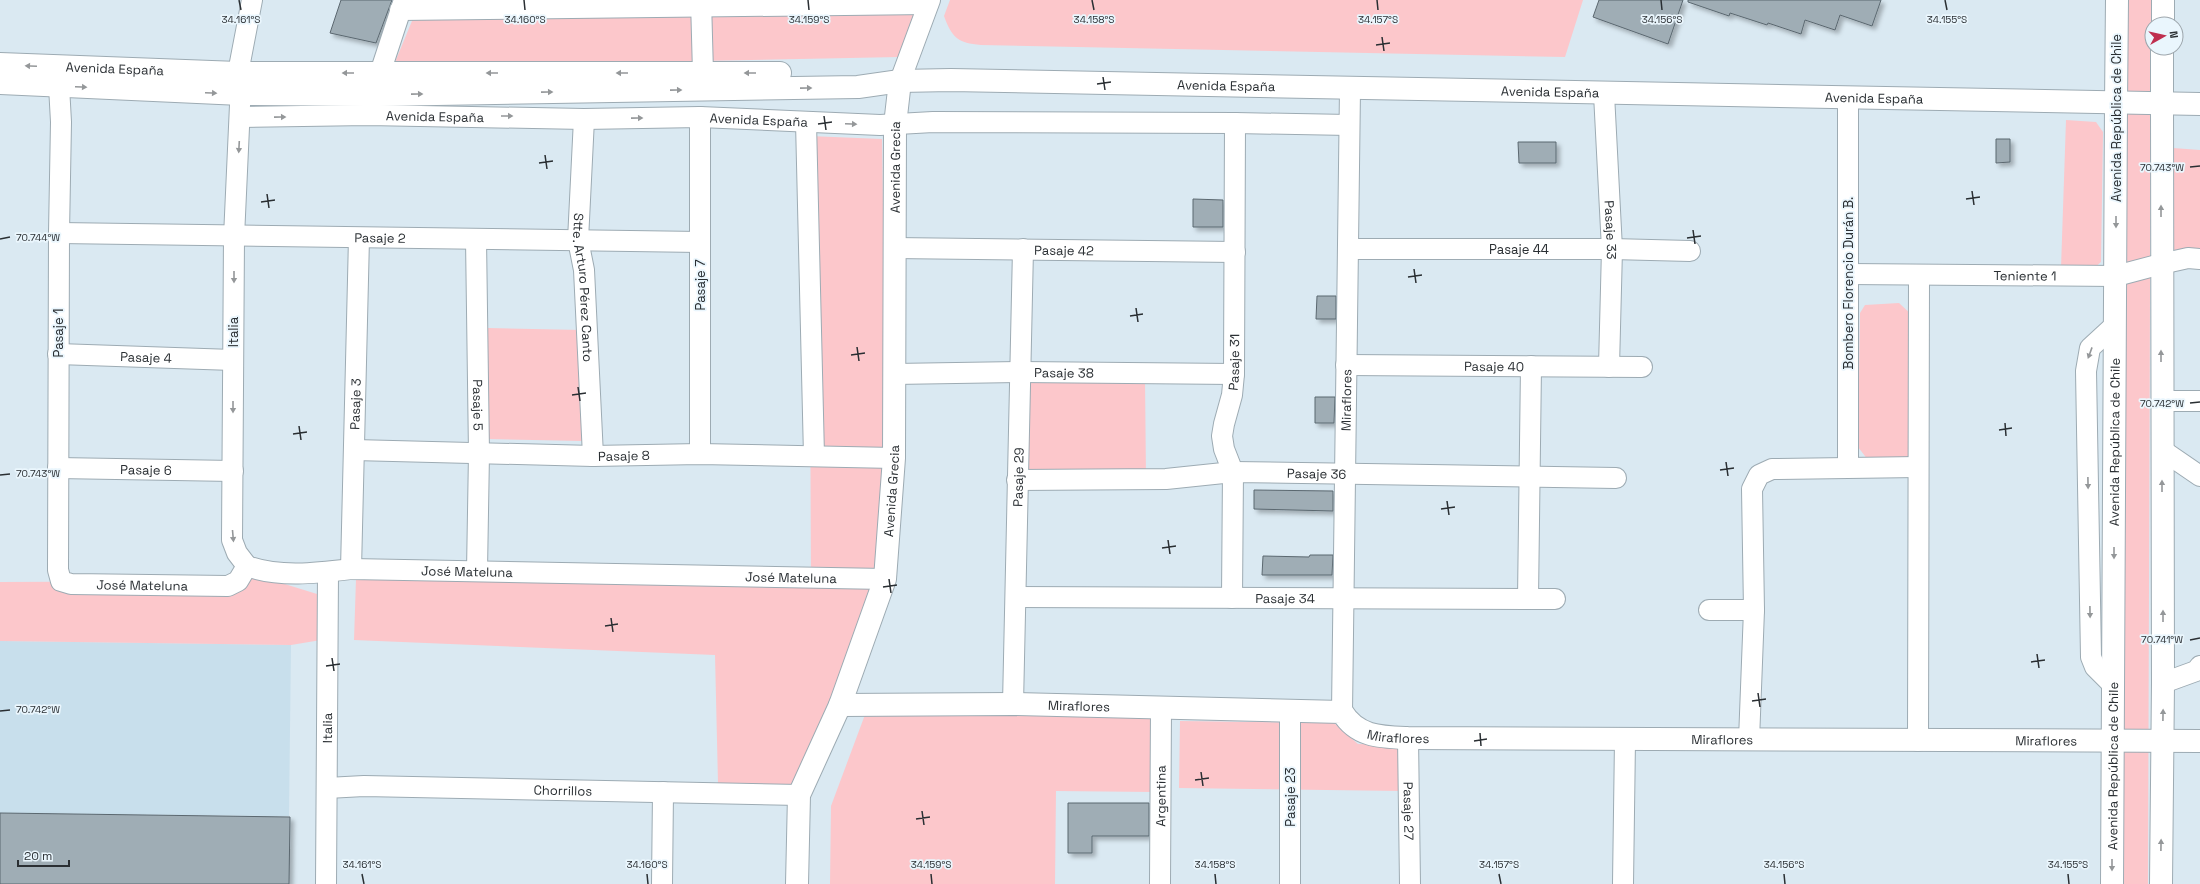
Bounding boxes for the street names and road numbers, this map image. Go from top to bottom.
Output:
street label: Avenida República de Chile [2108,34,2125,202]
street label: Avenida España [65,58,165,79]
street label: Avenida España [1177,76,1276,95]
street label: Avenida España [1501,82,1600,101]
street label: Avenida España [1825,88,1924,107]
street label: Avenida España [386,107,485,126]
street label: Avenida España [709,109,809,130]
street label: Avenida Grecia [886,119,904,213]
street label: Bombero Florencio Durán B. [1840,197,1857,369]
street label: Pasaje 33 [1601,200,1621,260]
street label: Stte. Arturo Pérez Canto [569,212,597,363]
street label: Pasaje 2 [354,229,406,246]
street label: Pasaje 42 [1034,241,1094,259]
street label: Pasaje 44 [1489,241,1549,258]
street label: Pasaje 7 [692,260,709,310]
street label: Teniente 1 [1993,267,2057,284]
street label: Pasaje 1 [50,308,67,358]
street label: Italia [225,316,242,347]
street label: Pasaje 31 [1224,334,1243,391]
street label: Pasaje 4 [120,348,172,366]
street label: Pasaje 40 [1464,357,1524,375]
street label: Avenida República de Chile [2105,358,2123,526]
street label: Pasaje 38 [1034,364,1094,381]
street label: Miraflores [1337,369,1355,431]
street label: Pasaje 3 [346,378,364,430]
street label: Pasaje 5 [469,379,487,431]
street label: Avenida Grecia [880,444,903,538]
street label: Pasaje 8 [598,446,650,464]
street label: Pasaje 29 [1009,447,1027,507]
street label: Pasaje 6 [120,461,172,478]
street label: Pasaje 36 [1287,464,1347,482]
street label: José Mateluna [421,562,513,581]
street label: José Mateluna [745,568,837,587]
street label: José Mateluna [96,576,189,594]
street label: Pasaje 34 [1255,589,1315,607]
street label: Avenida República de Chile [2104,682,2122,850]
street label: Miraflores [1048,696,1110,715]
street label: Italia [318,712,336,743]
street label: Miraflores [1365,725,1429,747]
street label: Miraflores [1691,731,1753,748]
street label: Miraflores [2015,732,2077,749]
street label: Argentina [1152,765,1169,827]
street label: Pasaje 23 [1282,767,1299,827]
street label: Chorrillos [533,781,593,799]
street label: Pasaje 27 [1400,781,1418,840]

